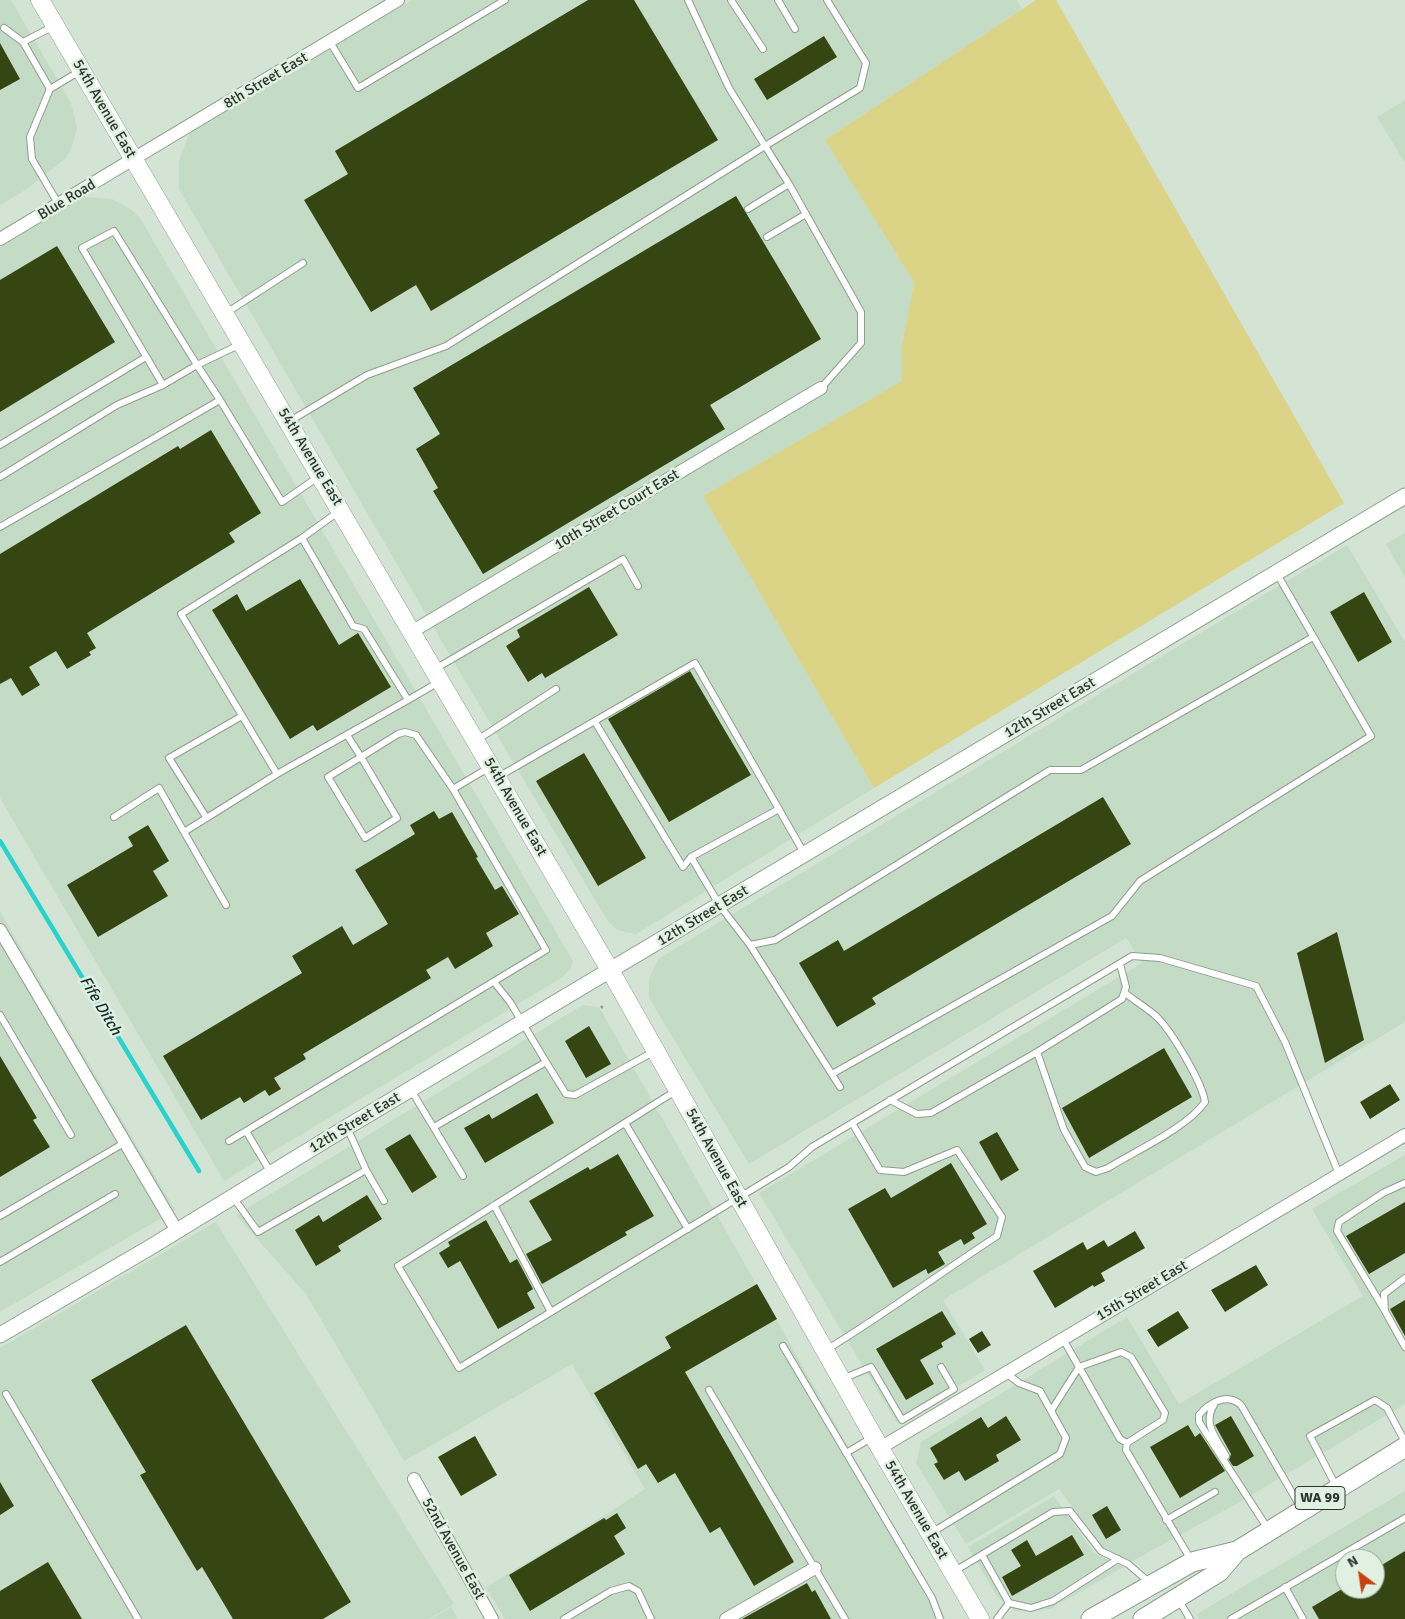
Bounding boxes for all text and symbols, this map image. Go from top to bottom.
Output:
street label: 8th Street East [221,49,311,113]
street label: 54th Avenue East [68,56,140,162]
street label: Blue Road [35,176,99,224]
street label: 54th Avenue East [274,405,346,509]
street label: 10th Street Court East [551,466,683,554]
street label: 12th Street East [1001,674,1099,742]
street label: 54th Avenue East [479,754,551,860]
street label: 12th Street East [654,882,752,950]
water label: Fife Ditch [75,973,125,1039]
street label: 12th Street East [306,1089,404,1157]
street label: 54th Avenue East [681,1105,751,1211]
street label: 15th Street East [1093,1257,1191,1325]
street label: 54th Avenue East [880,1457,952,1563]
road number: WA 99 [1295,1486,1345,1510]
street label: 52nd Avenue East [418,1495,488,1603]
north arrow [1335,1549,1385,1599]
text: N [1344,1552,1361,1571]

